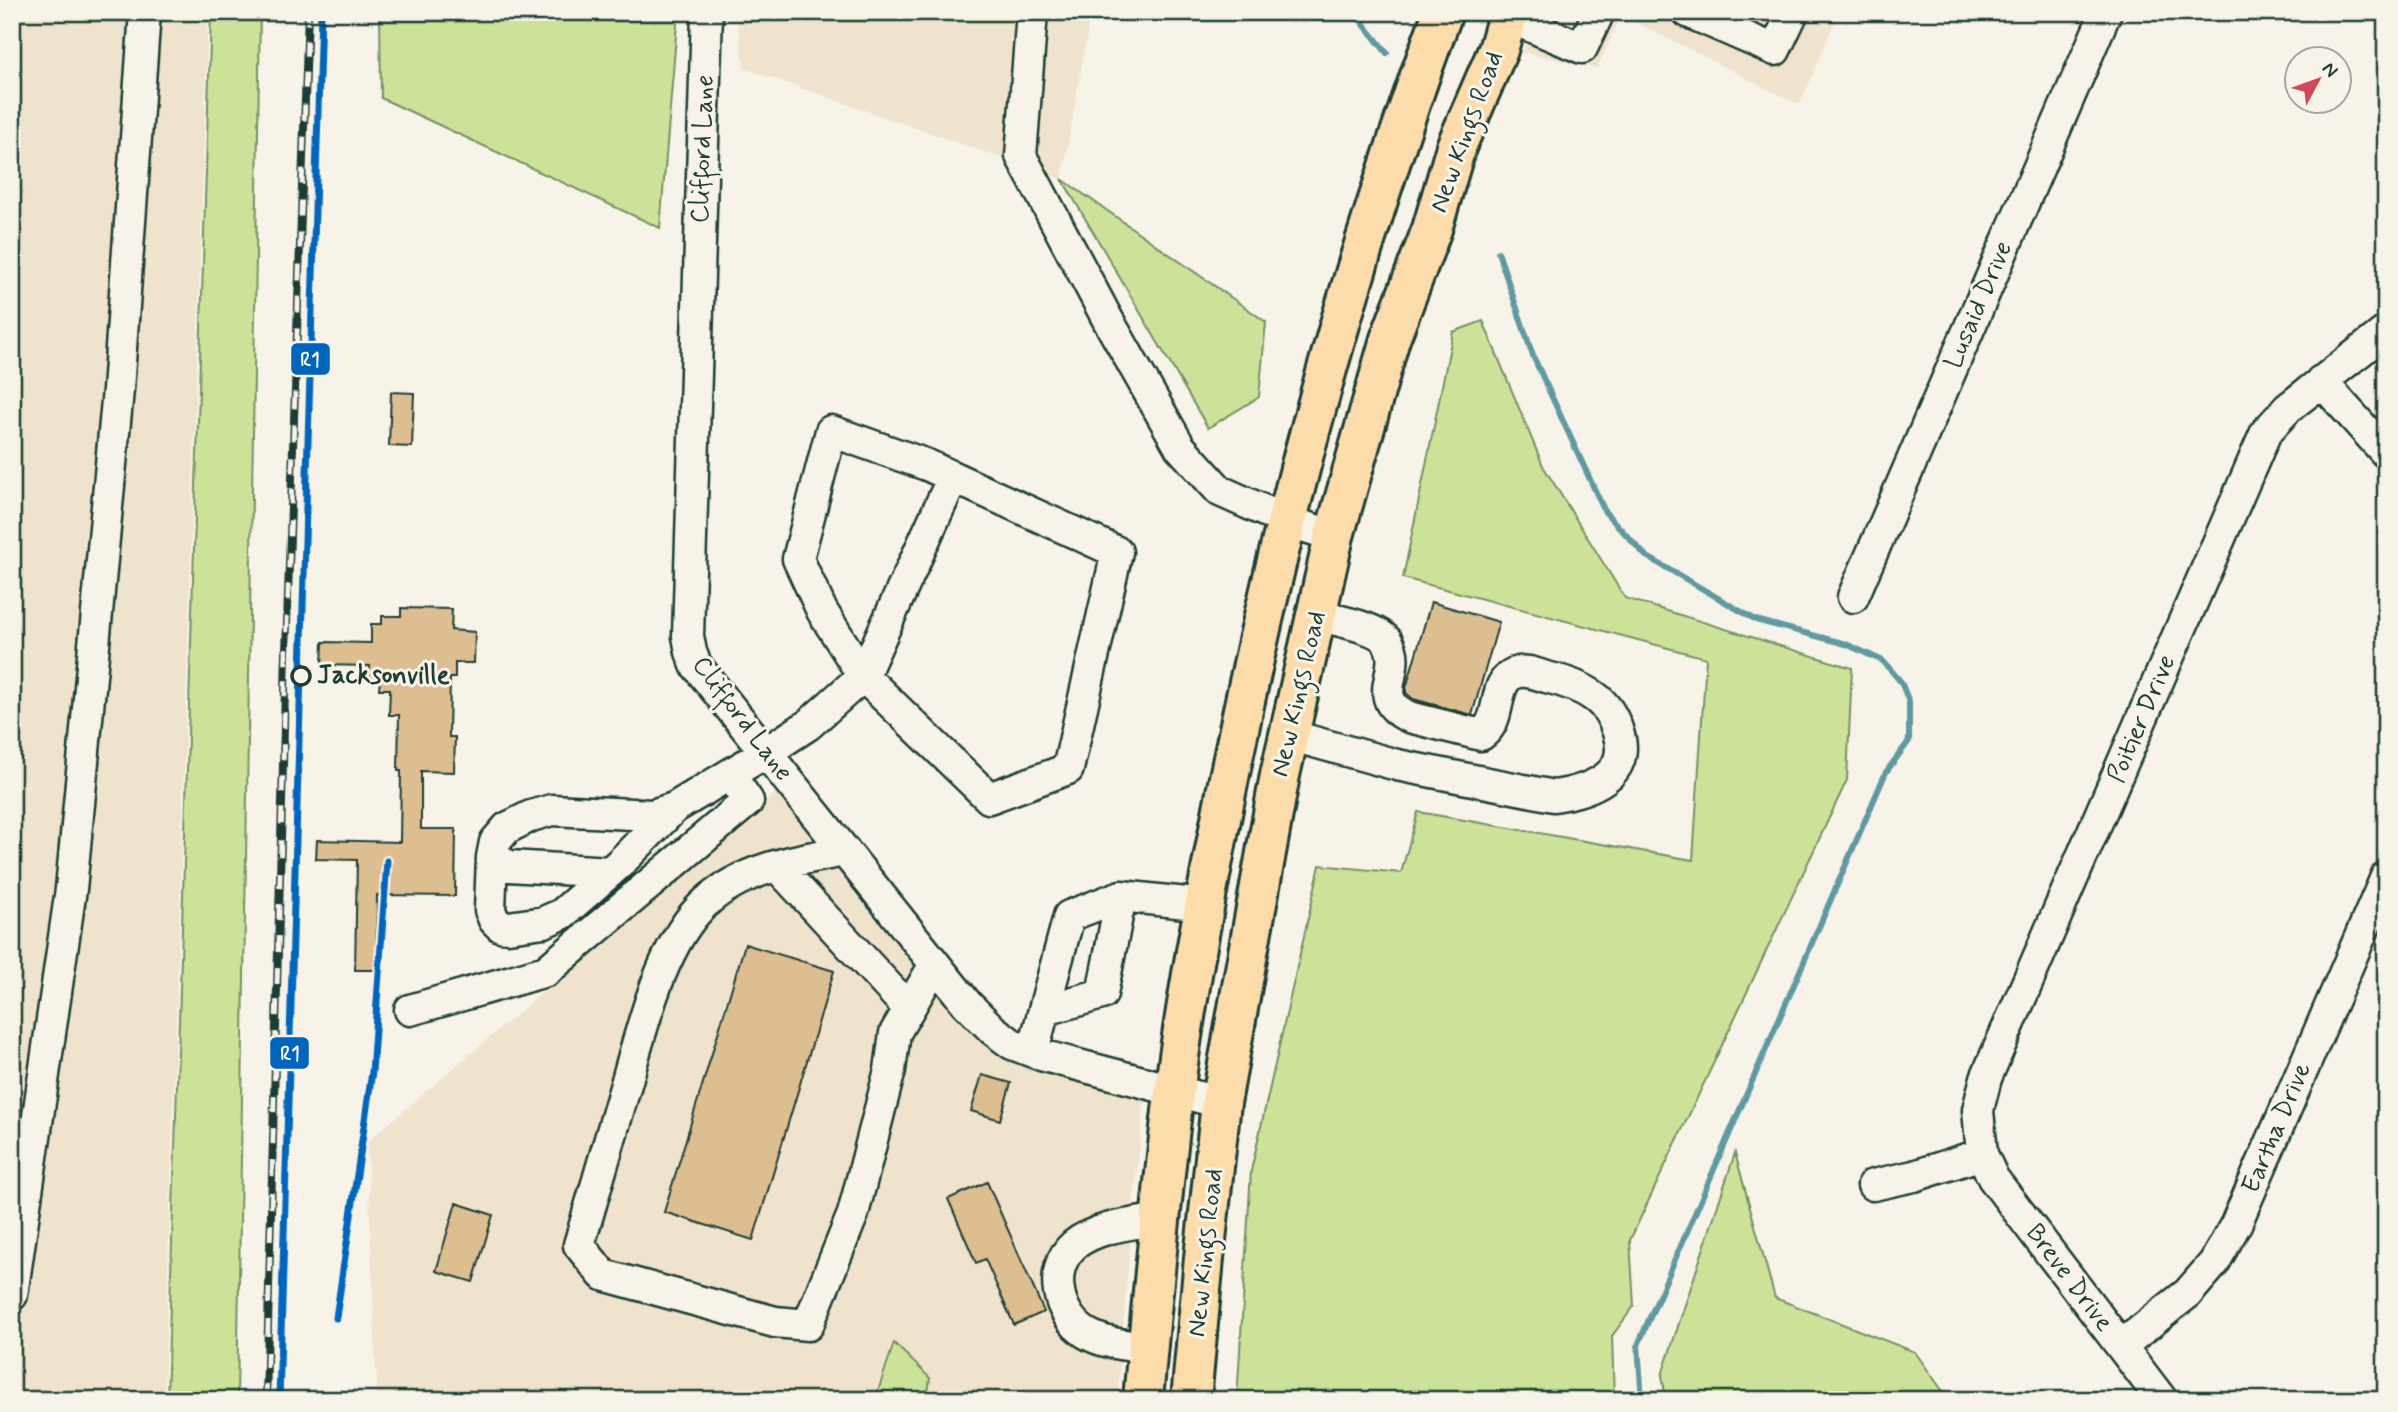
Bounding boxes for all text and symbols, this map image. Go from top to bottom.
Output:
north arrow [2282,46,2352,116]
street label: New Kings Road [1422,47,1515,218]
text: N [2316,57,2343,83]
street label: Clifford Lane [683,74,725,224]
street label: Lusaid Drive [1937,236,2021,374]
line badge: R1 [290,342,331,376]
text: R1 [300,348,320,373]
street label: New Kings Road [1263,608,1338,781]
street label: Clifford Lane [682,650,800,790]
street label: Poitier Drive [2100,650,2184,788]
place label: Jacksonville [317,659,450,693]
marker: Jacksonville [291,666,311,686]
line badge: R1 [269,1036,310,1070]
text: R1 [280,1042,300,1067]
street label: Eartha Drive [2234,1057,2320,1199]
street label: New Kings Road [1180,1167,1235,1339]
street label: Breve Drive [2017,1217,2121,1339]

